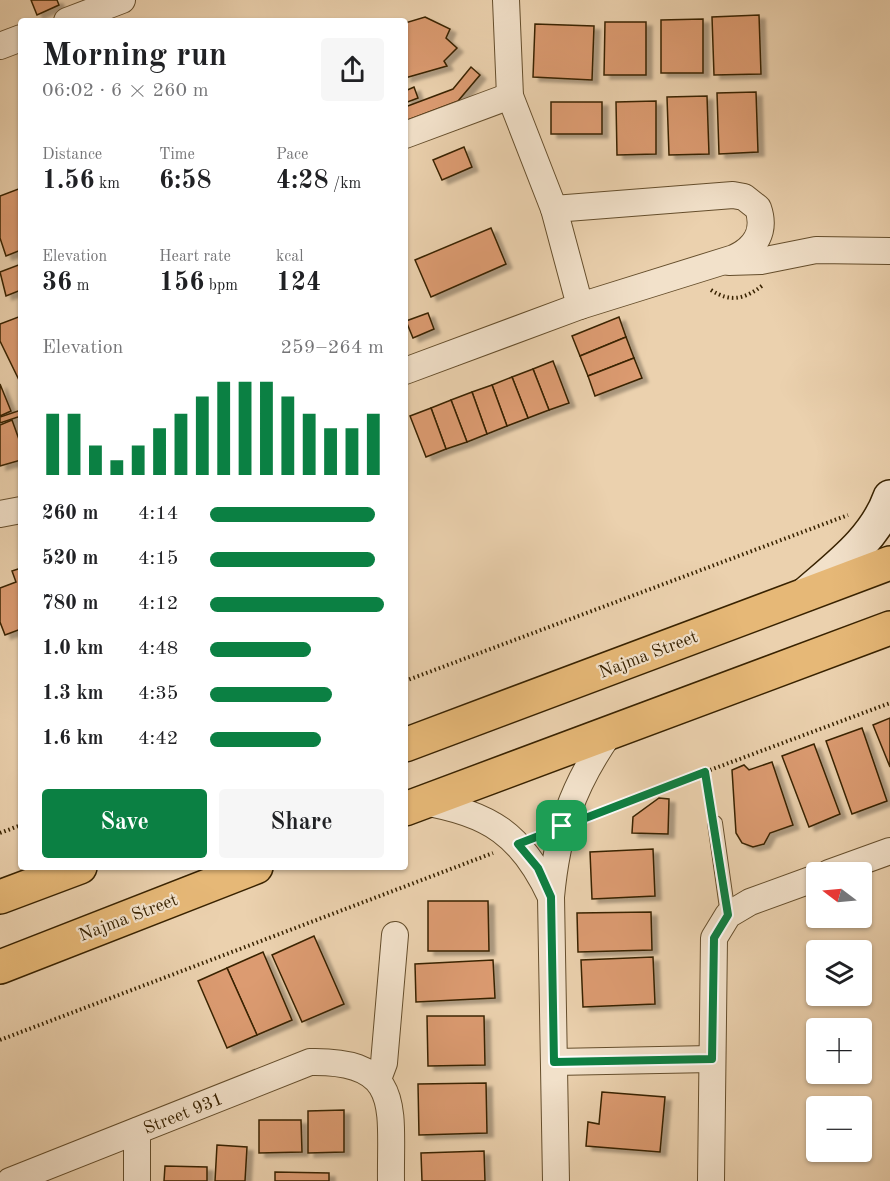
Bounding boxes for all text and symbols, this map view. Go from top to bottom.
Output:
button: share [321,38,384,101]
text: Morning run [42,40,227,73]
text: 06:02 · 6 × 260 m [42,81,209,101]
text: Distance [42,147,102,163]
text: Time [159,147,195,163]
text: Pace [276,147,308,163]
text: 1.56 [42,168,95,194]
text: 6:58 [159,168,212,194]
text: 4:28 [276,168,329,194]
text: km [95,176,120,192]
text: /km [329,176,361,192]
text: Elevation [42,249,107,265]
text: Heart rate [159,249,231,265]
text: kcal [276,249,304,265]
text: 36 [42,270,72,296]
text: 156 [159,270,204,296]
text: 124 [276,270,321,296]
text: m [72,278,89,294]
text: bpm [204,278,238,294]
text: Elevation [42,338,123,358]
text: 259–264 m [281,338,384,358]
text: 260 m [42,504,98,524]
text: 4:14 [138,504,178,524]
text: 520 m [42,549,98,569]
text: 4:15 [138,549,178,569]
text: 780 m [42,594,98,614]
text: 4:12 [138,594,178,614]
street label: Najma Street [596,628,700,682]
text: 1.0 km [42,639,104,659]
text: 4:48 [138,639,178,659]
text: 1.3 km [42,684,104,704]
text: 4:35 [138,684,178,704]
text: 1.6 km [42,729,104,749]
text: 4:42 [138,729,178,749]
button: Save [42,789,207,858]
button: Share [219,789,384,858]
pin [536,800,587,851]
icon: arrive [545,809,578,842]
north arrow [806,862,872,928]
map controls [806,862,872,1162]
street label: Najma Street [76,891,180,945]
button: layers [806,940,872,1006]
button: + [806,1018,872,1084]
street label: Street 931 [141,1090,226,1138]
button: − [806,1096,872,1162]

